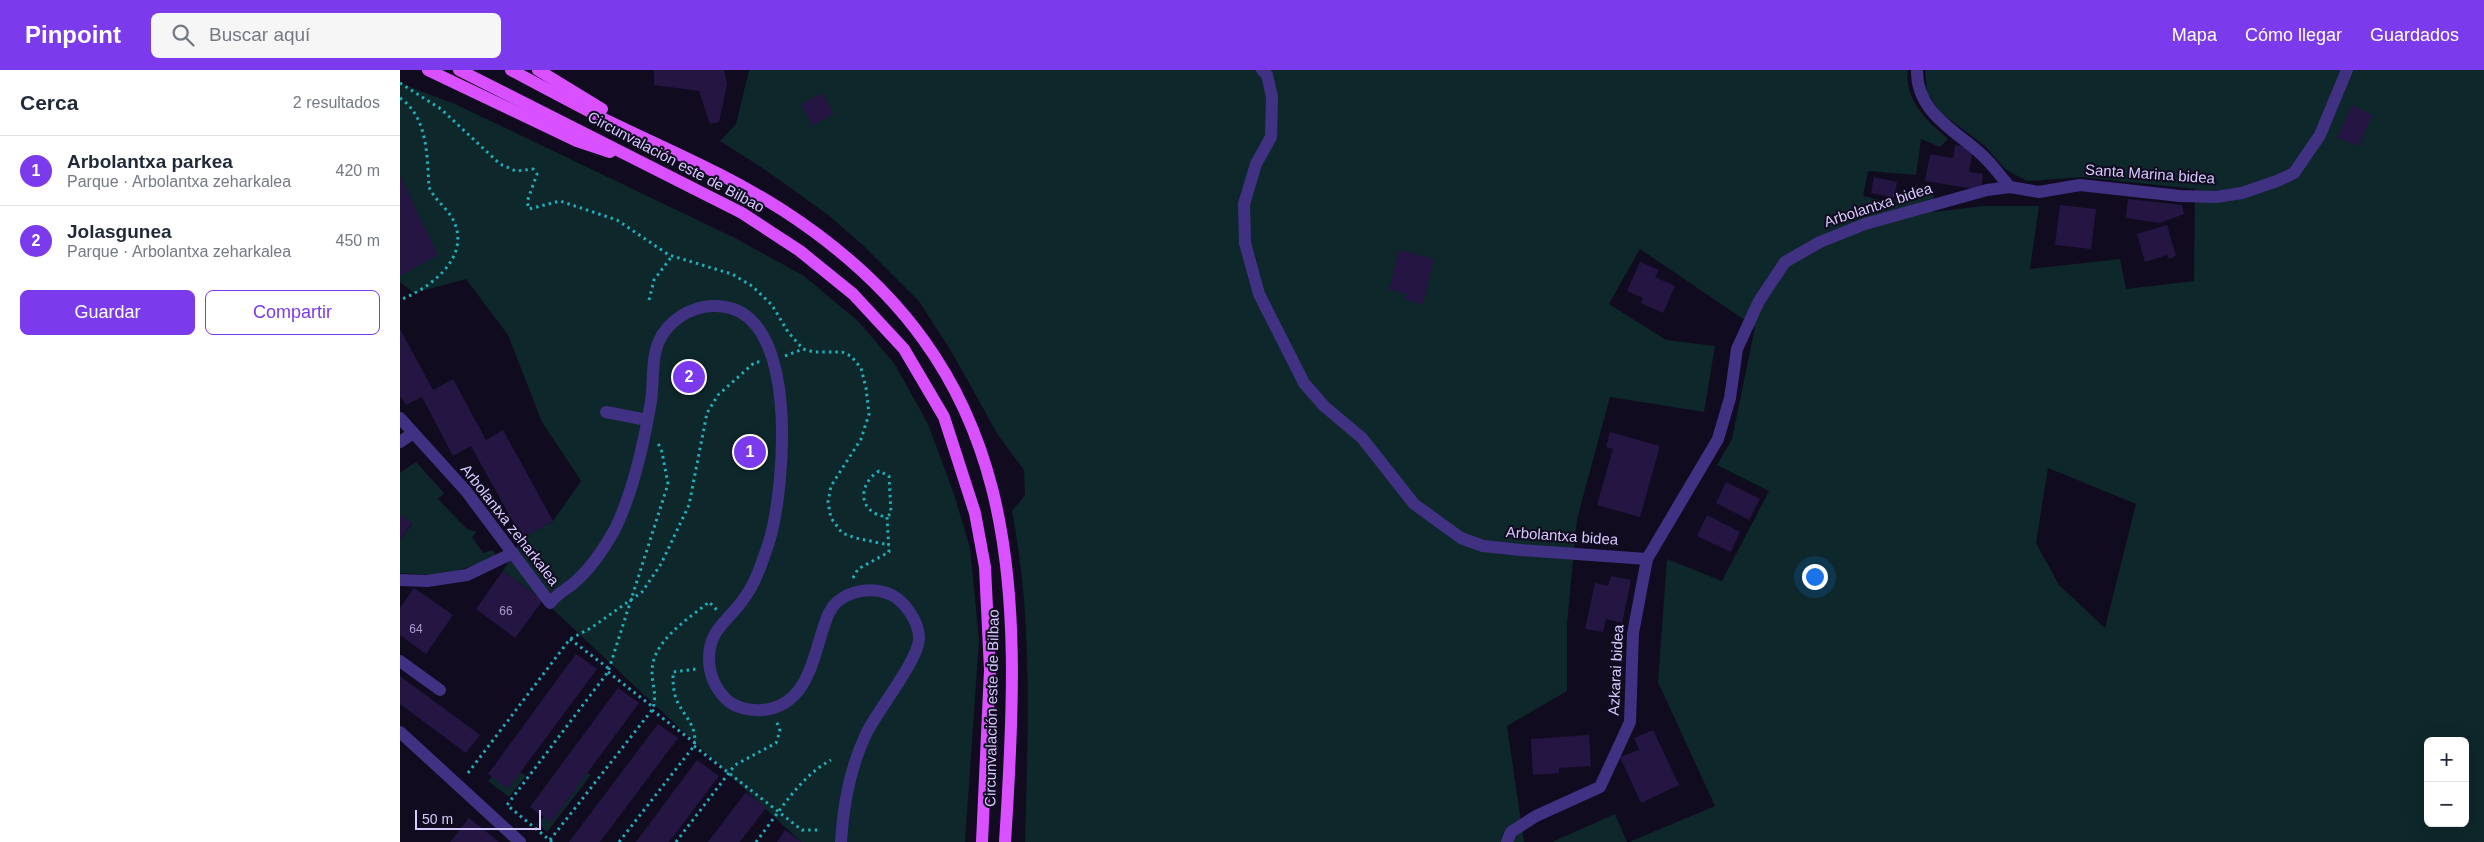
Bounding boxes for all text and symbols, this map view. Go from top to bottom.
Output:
search box [151,13,501,58]
text: Pinpoint [25,21,121,48]
icon: search [169,21,197,49]
text: Buscar aquí [209,24,310,45]
text: Mapa [2172,25,2217,45]
text: Cómo llegar [2245,25,2342,45]
text: Guardados [2370,25,2459,45]
text: Cerca [20,91,78,114]
text: 2 resultados [293,94,380,111]
street label: Circunvalación este de Bilbao [585,108,767,215]
text: Arbolantxa parkea [67,151,233,172]
street label: Santa Marina bidea [2085,160,2216,187]
text: 1 [32,162,40,179]
text: 420 m [336,162,380,179]
text: Parque · Arbolantxa zeharkalea [67,173,291,190]
street label: Arbolantxa bidea [1822,179,1935,230]
text: Jolasgunea [67,221,172,242]
text: 2 [32,232,40,249]
text: 450 m [336,232,380,249]
text: Parque · Arbolantxa zeharkalea [67,243,291,260]
button: Guardar [20,290,195,335]
button: Compartir [205,290,380,335]
pin: 2 [673,358,705,396]
pin: 1 [734,433,766,471]
street label: Arbolantxa zeharkalea [458,461,563,589]
street label: Arbolantxa bidea [1505,523,1619,548]
your location [1802,564,1828,590]
house number: 66 [499,604,513,618]
street label: Circunvalación este de Bilbao [981,609,1002,807]
house number: 64 [409,622,423,636]
street label: Azkarai bidea [1605,623,1626,716]
map controls [2424,737,2469,827]
button: + [2424,737,2469,782]
button: − [2424,782,2469,827]
scale bar [415,807,541,830]
text: 50 m [422,811,453,827]

